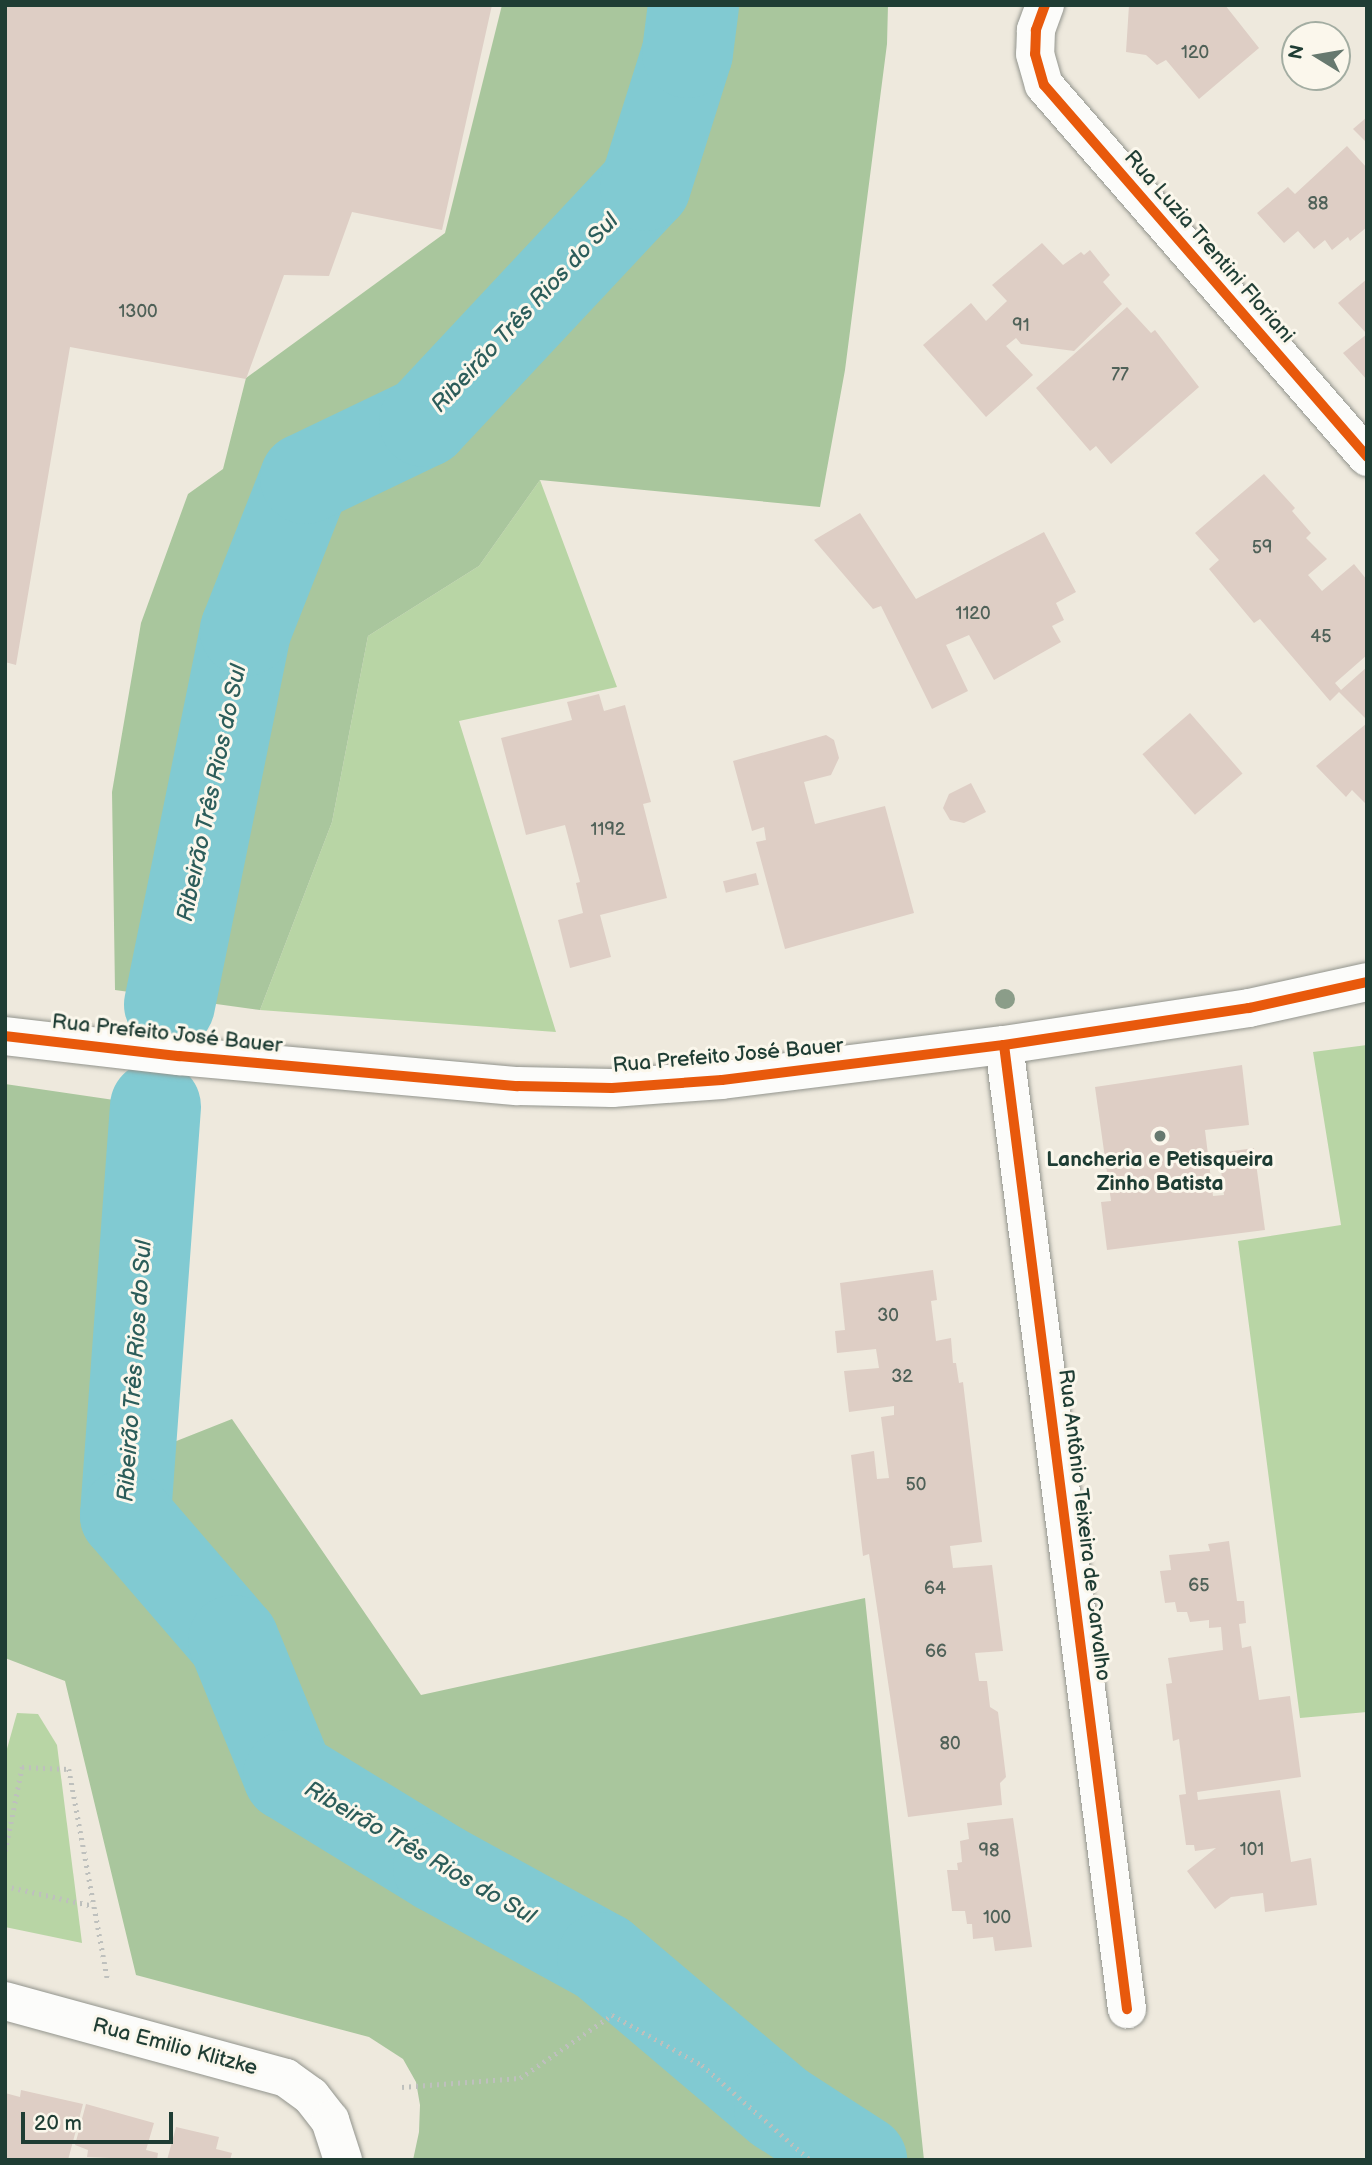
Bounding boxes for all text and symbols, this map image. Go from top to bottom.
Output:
north arrow [1281,21,1351,91]
house number: 120 [1181,42,1209,64]
text: N [1284,43,1310,61]
street label: Rua Luzia Trentini Floriani [1118,145,1300,349]
house number: 88 [1308,193,1328,215]
water label: Ribeirão Três Rios do Sul [425,207,625,419]
house number: 1300 [118,301,158,323]
house number: 91 [1012,315,1030,337]
house number: 77 [1111,364,1129,386]
house number: 59 [1252,537,1272,559]
house number: 1120 [955,603,991,625]
house number: 45 [1310,626,1332,648]
water label: Ribeirão Três Rios do Sul [171,661,253,925]
house number: 1192 [591,819,625,841]
street label: Rua Prefeito José Bauer [50,1009,284,1059]
street label: Rua Prefeito José Bauer [611,1033,845,1079]
marker: Lancheria e Petisqueira Zinho Batista [1152,1128,1168,1144]
place label: Lancheria e Petisqueira Zinho Batista [1046,1147,1274,1197]
water label: Ribeirão Três Rios do Sul [112,1239,158,1503]
house number: 30 [877,1305,899,1327]
house number: 32 [891,1366,913,1388]
street label: Rua Antônio Teixeira de Carvalho [1052,1367,1116,1683]
house number: 50 [906,1474,926,1496]
house number: 65 [1188,1575,1210,1597]
house number: 64 [924,1578,946,1600]
house number: 66 [925,1641,947,1663]
house number: 80 [939,1733,961,1755]
water label: Ribeirão Três Rios do Sul [299,1775,541,1931]
house number: 101 [1240,1839,1264,1861]
house number: 98 [979,1840,999,1862]
house number: 100 [983,1907,1011,1929]
street label: Rua Emilio Klitzke [90,2013,260,2081]
scale bar [24,2098,177,2142]
text: 20 m [34,2111,82,2136]

